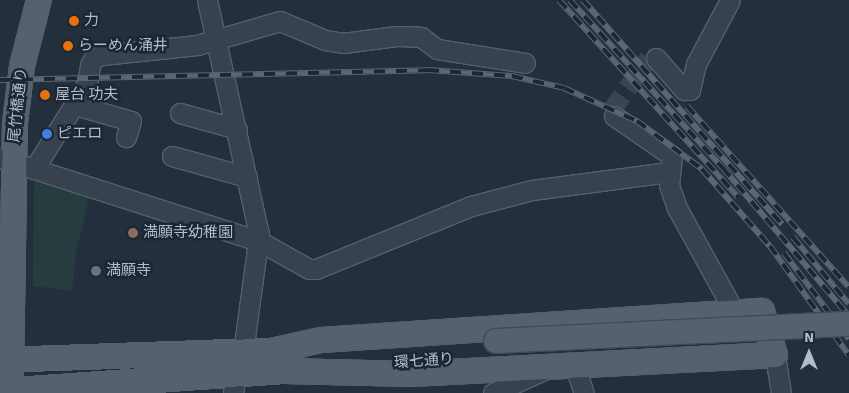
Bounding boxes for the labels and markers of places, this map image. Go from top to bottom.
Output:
place label: 力 [84,12,99,30]
marker: 力 [68,15,80,27]
place label: らーめん涌井 [78,37,168,55]
marker: らーめん涌井 [62,40,74,52]
place label: 屋台 功夫 [55,86,118,104]
marker: 屋台 功夫 [39,89,51,101]
place label: ピエロ [57,125,102,143]
marker: ピエロ [41,128,53,140]
place label: 満願寺幼稚園 [143,224,233,242]
marker: 満願寺幼稚園 [127,227,139,239]
place label: 満願寺 [106,262,151,280]
marker: 満願寺 [90,265,102,277]

